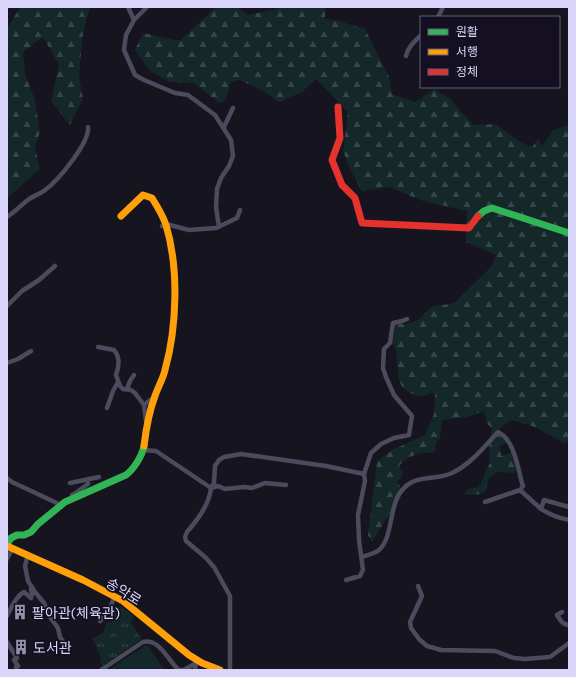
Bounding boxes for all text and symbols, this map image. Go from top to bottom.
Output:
legend [420,16,560,88]
text: 원활 [456,24,478,38]
text: 서행 [456,44,478,58]
text: 정체 [456,64,478,78]
street label: 송악로 [103,574,145,609]
building icon: 팔아관(체육관) [11,603,29,621]
place label: 팔아관(체육관) [32,604,120,621]
building icon: 도서관 [12,638,30,656]
place label: 도서관 [33,639,72,656]

